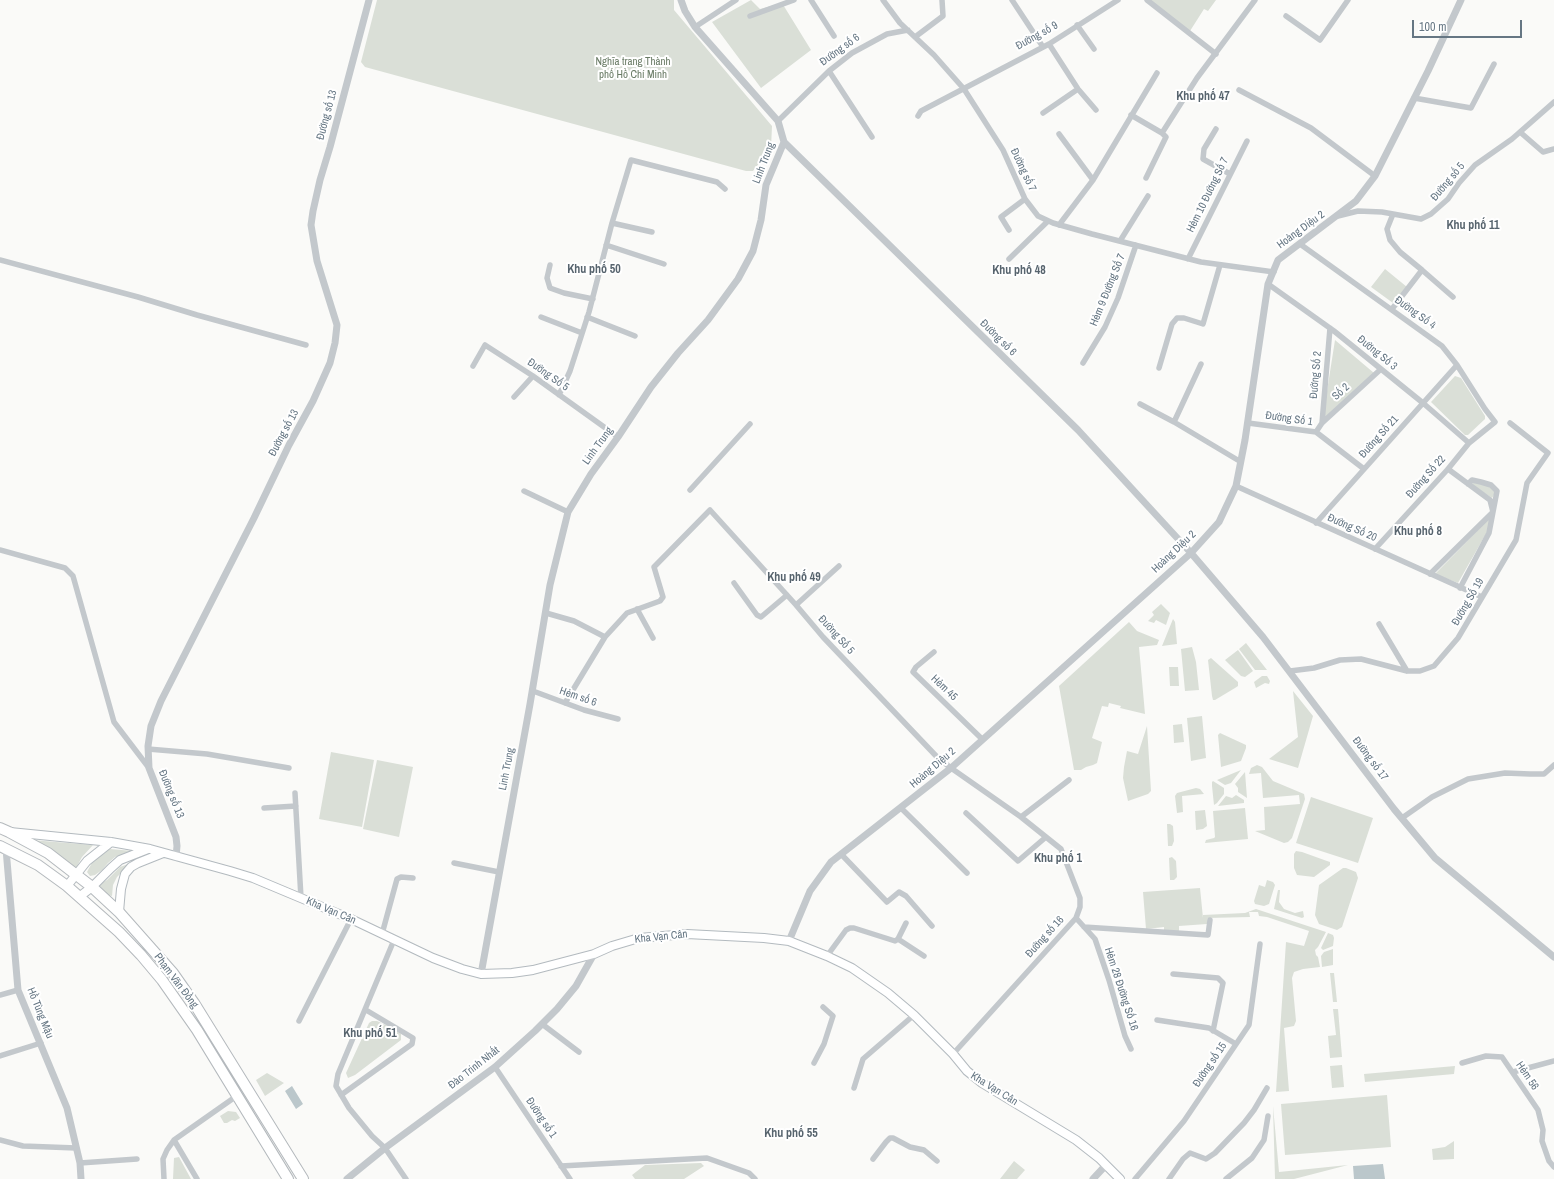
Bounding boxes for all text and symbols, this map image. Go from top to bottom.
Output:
scale bar [1414,12,1524,38]
street label: Đường số 9 [1014,19,1060,53]
text: 100 m [1419,19,1446,35]
street label: Đường số 6 [817,31,863,69]
park label: Nghĩa trang Thành phố Hồ Chí Minh [595,55,671,81]
street label: Đường số 13 [314,89,340,141]
district label: Khu phố 47 [1176,90,1230,104]
street label: Linh Trung [750,140,778,186]
street label: Đường số 7 [1007,146,1039,194]
street label: Hẻm 10 Đường Số 7 [1184,155,1232,235]
street label: Đường số 5 [1428,160,1468,204]
street label: Hoàng Diệu 2 [1275,208,1327,252]
district label: Khu phố 11 [1446,219,1500,233]
street label: Hẻm 9 Đường Số 7 [1088,252,1128,328]
district label: Khu phố 50 [567,263,621,277]
district label: Khu phố 48 [992,264,1046,278]
street label: Đường Số 4 [1392,294,1438,332]
street label: Đường số 6 [977,317,1019,359]
street label: Đường Số 3 [1354,333,1400,373]
street label: Đường Số 2 [1307,351,1325,399]
street label: Đường Số 5 [525,356,571,394]
street label: Số 2 [1330,381,1352,403]
street label: Đường số 13 [266,407,302,459]
street label: Đường Số 1 [1264,409,1314,429]
street label: Đường Số 21 [1356,413,1402,461]
street label: Linh Trung [580,425,616,467]
street label: Đường Số 22 [1403,453,1449,501]
street label: Đường Số 20 [1325,511,1379,545]
district label: Khu phố 8 [1394,525,1442,539]
street label: Hoàng Diệu 2 [1149,528,1199,576]
district label: Khu phố 49 [767,571,821,585]
street label: Đường Số 19 [1449,576,1487,628]
street label: Đường Số 5 [815,613,857,657]
street label: Hẻm 45 [928,672,960,704]
street label: Hẻm số 6 [558,684,598,710]
street label: Đường số 17 [1349,735,1391,783]
street label: Hoàng Diệu 2 [907,745,959,791]
street label: Linh Trung [496,746,518,792]
street label: Đường số 13 [155,768,187,820]
district label: Khu phố 1 [1034,852,1082,866]
street label: Kha Vạn Cân [304,895,358,927]
street label: Đường số 16 [1023,914,1067,960]
street label: Kha Vạn Cân [634,928,688,946]
street label: Hẻm 28 Đường Số 16 [1101,946,1141,1032]
street label: Phạm Văn Đồng [151,951,201,1011]
street label: Hồ Tùng Mậu [24,986,56,1040]
district label: Khu phố 51 [343,1027,397,1041]
street label: Đường số 15 [1190,1040,1230,1090]
street label: Đào Trinh Nhất [446,1044,502,1092]
street label: Hẻm 56 [1513,1059,1541,1093]
street label: Kha Vạn Cân [968,1069,1020,1109]
street label: Đường số 1 [523,1095,559,1141]
district label: Khu phố 55 [764,1127,818,1141]

